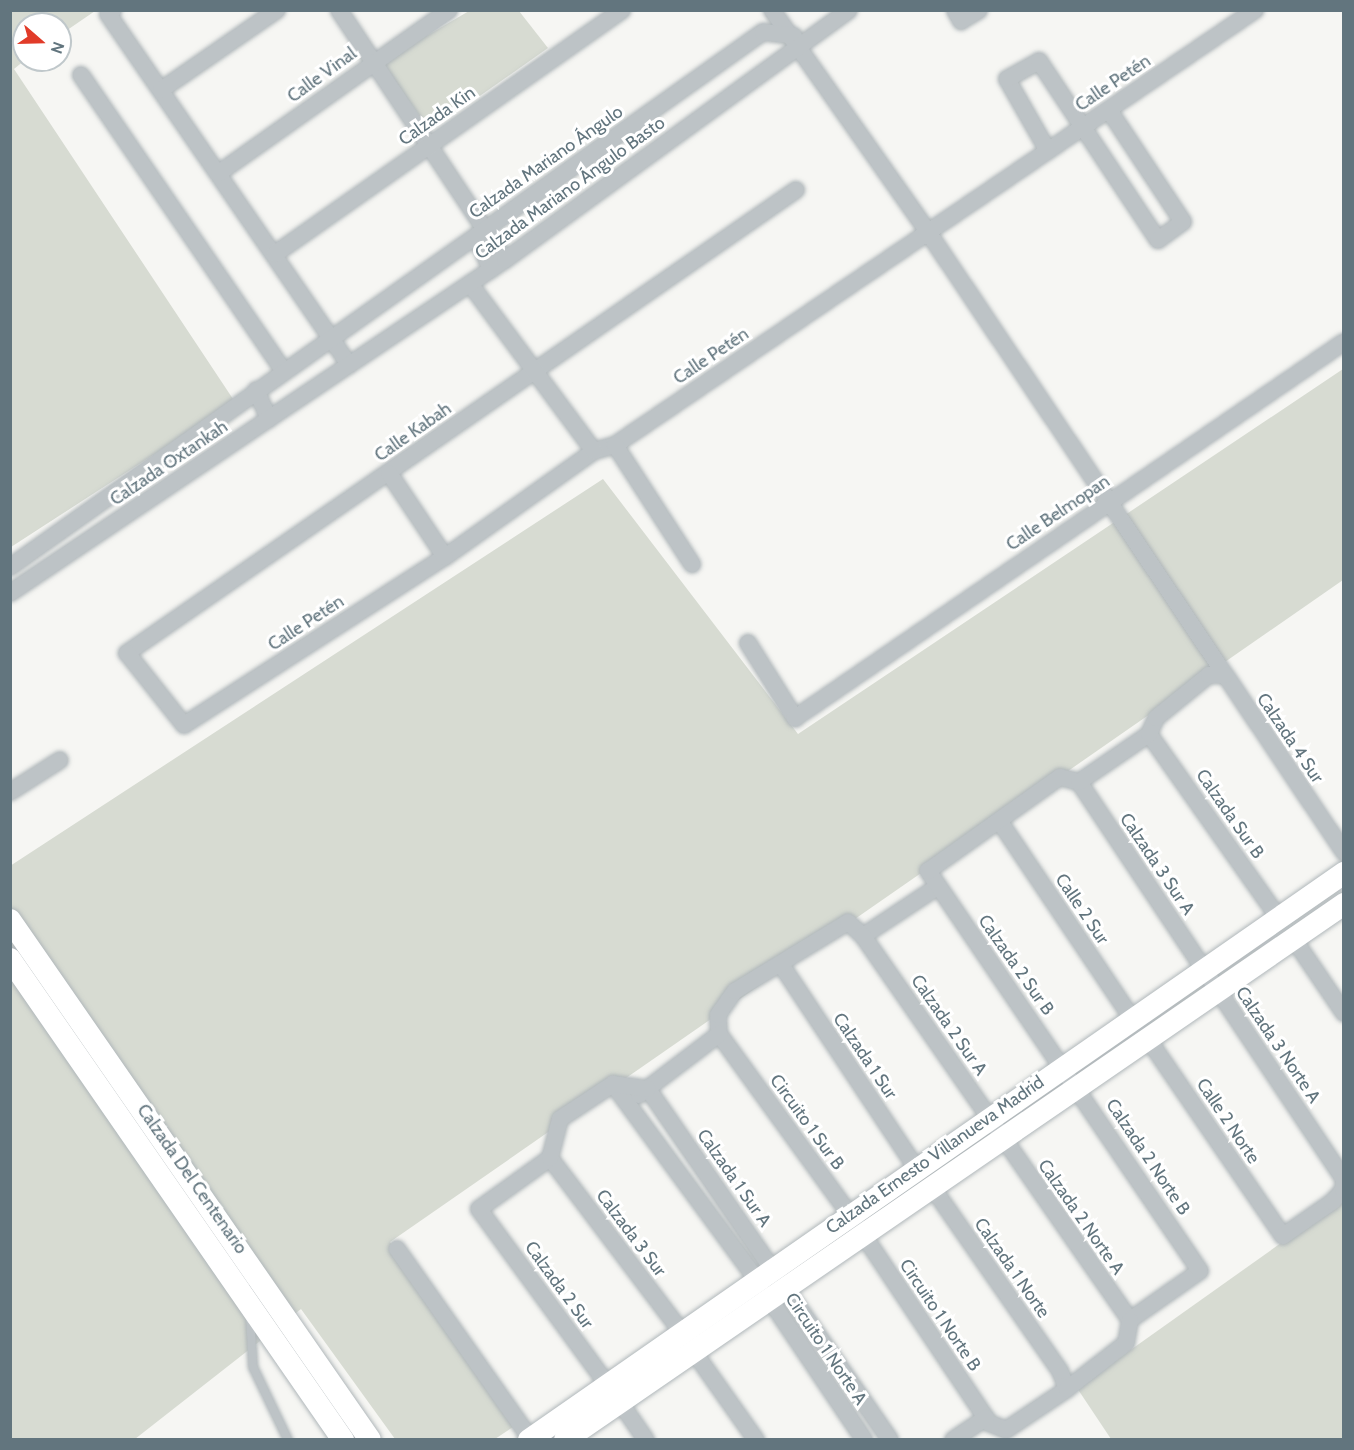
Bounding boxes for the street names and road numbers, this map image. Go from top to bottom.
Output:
street label: Calle Vinal [283,43,361,107]
street label: Calle Petén [1071,50,1155,116]
street label: Calzada Kin [395,82,479,150]
street label: Calzada Mariano Ángulo [465,101,627,223]
street label: Calzada Mariano Ángulo Basto [471,112,669,264]
street label: Calle Petén [669,323,753,389]
street label: Calle Kabah [371,398,455,466]
street label: Calzada Oxtankah [106,416,232,510]
street label: Calle Belmopan [1002,470,1114,556]
street label: Calle Petén [264,591,348,655]
street label: Calzada 4 Sur [1252,689,1328,787]
street label: Calzada Sur B [1191,765,1269,863]
street label: Calzada 3 Sur A [1115,809,1199,919]
street label: Calle 2 Sur [1051,870,1113,948]
street label: Calzada 2 Sur B [973,911,1059,1019]
street label: Calzada 2 Sur A [906,971,992,1079]
street label: Calzada 3 Norte A [1231,983,1325,1107]
street label: Calzada 1 Sur [828,1009,902,1103]
street label: Circuito 1 Sur B [765,1070,849,1174]
street label: Calzada Ernesto Villanueva Madrid [822,1071,1048,1239]
street label: Calle 2 Norte [1192,1074,1264,1168]
street label: Calzada 2 Norte B [1101,1095,1195,1219]
street label: Calzada Del Centenario [132,1100,252,1258]
street label: Calzada 1 Sur A [692,1125,776,1231]
street label: Calzada 2 Norte A [1033,1155,1129,1279]
street label: Calzada 3 Sur [591,1185,671,1281]
street label: Calzada 1 Norte [970,1214,1054,1322]
street label: Calzada 2 Sur [520,1237,598,1333]
street label: Circuito 1 Norte B [895,1255,985,1375]
street label: Circuito 1 Norte A [781,1289,871,1409]

